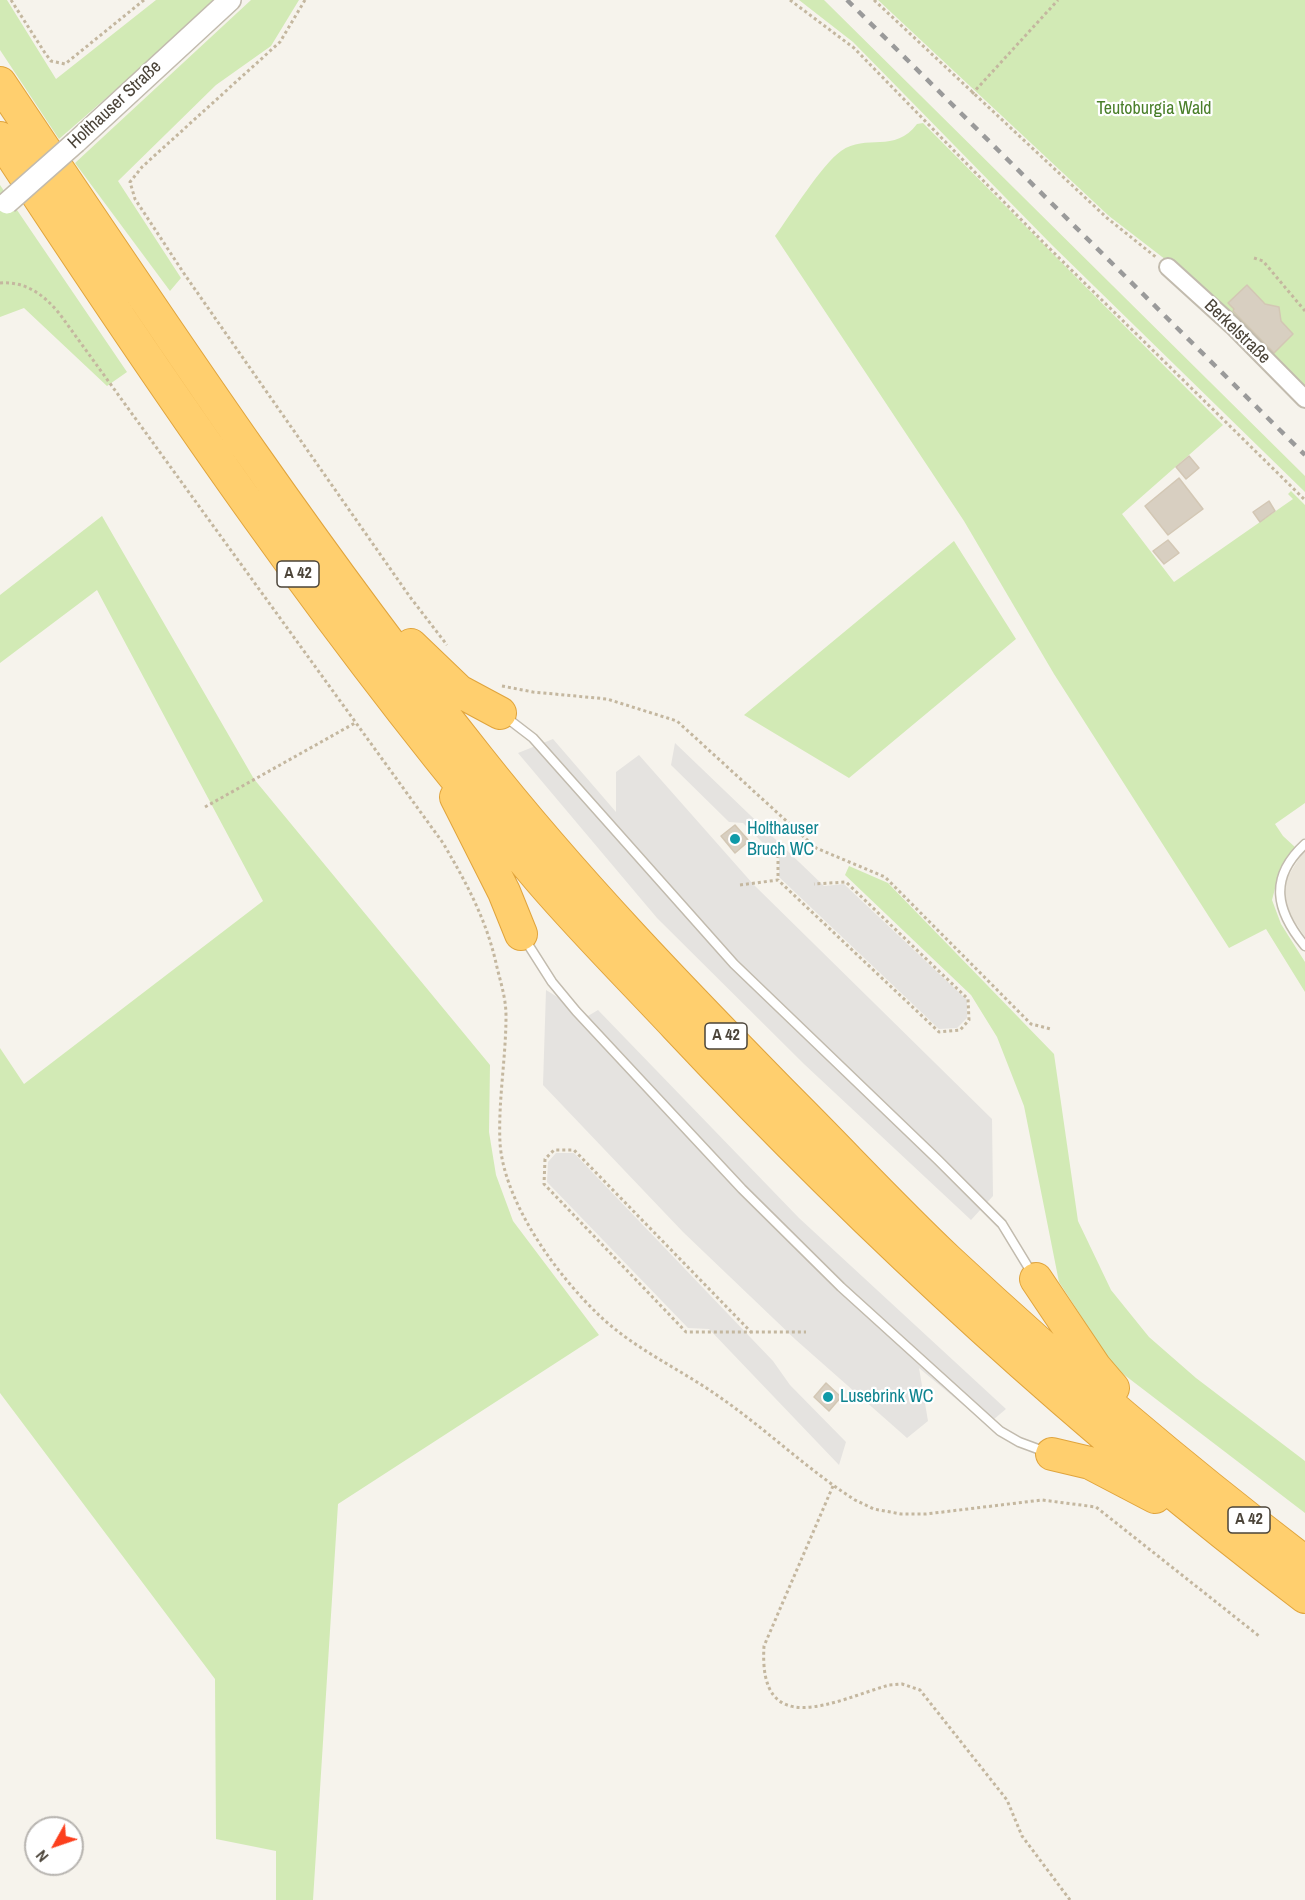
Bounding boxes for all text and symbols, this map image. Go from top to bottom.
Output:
street label: Holthauser Straße [64,56,166,154]
park label: Teutoburgia Wald [1096,98,1212,120]
street label: Berkelstraße [1199,295,1275,369]
road number: A 42 [277,561,319,587]
place label: Holthauser Bruch WC [747,818,818,860]
marker: Holthauser Bruch WC [728,832,742,846]
road number: A 42 [705,1023,747,1049]
place label: Lusebrink WC [840,1386,934,1408]
marker: Lusebrink WC [821,1390,835,1404]
road number: A 42 [1228,1507,1270,1533]
north arrow [24,1816,84,1876]
text: N [30,1846,53,1867]

